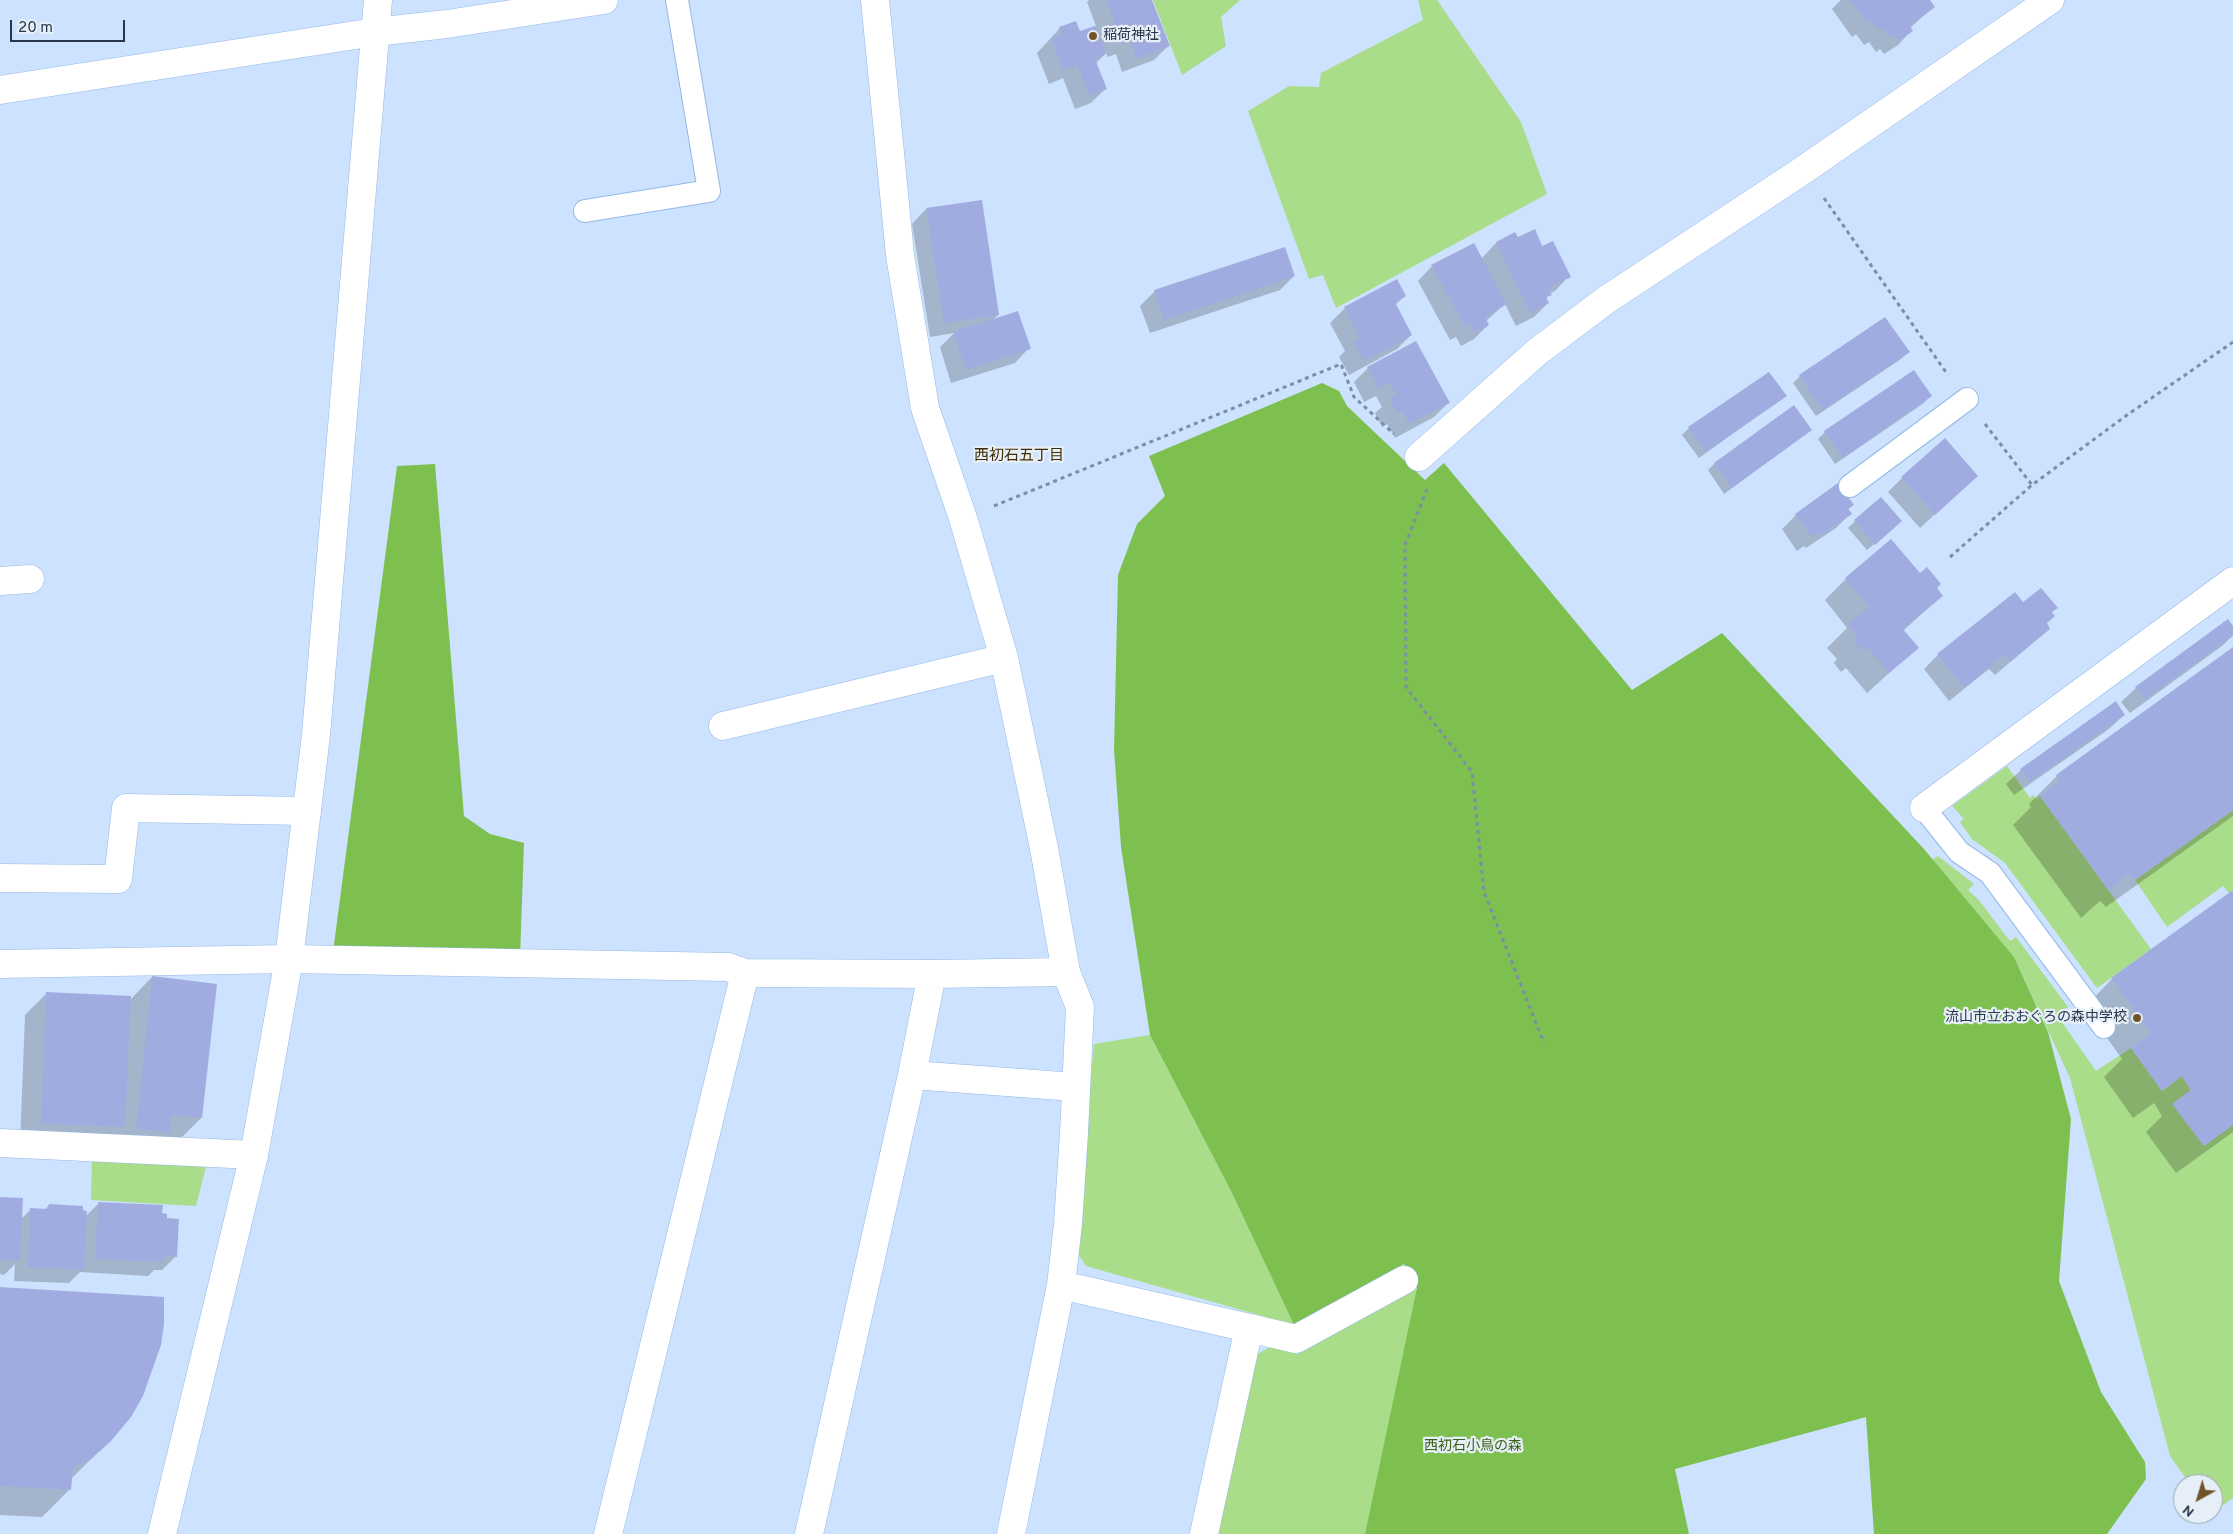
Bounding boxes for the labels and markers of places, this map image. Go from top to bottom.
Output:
place label: 稲荷神社 [1103,28,1159,44]
marker: 稲荷神社 [1087,30,1099,42]
place label: 流山市立おおぐろの森中学校 [1945,1010,2127,1026]
marker: 流山市立おおぐろの森中学校 [2131,1012,2143,1024]

